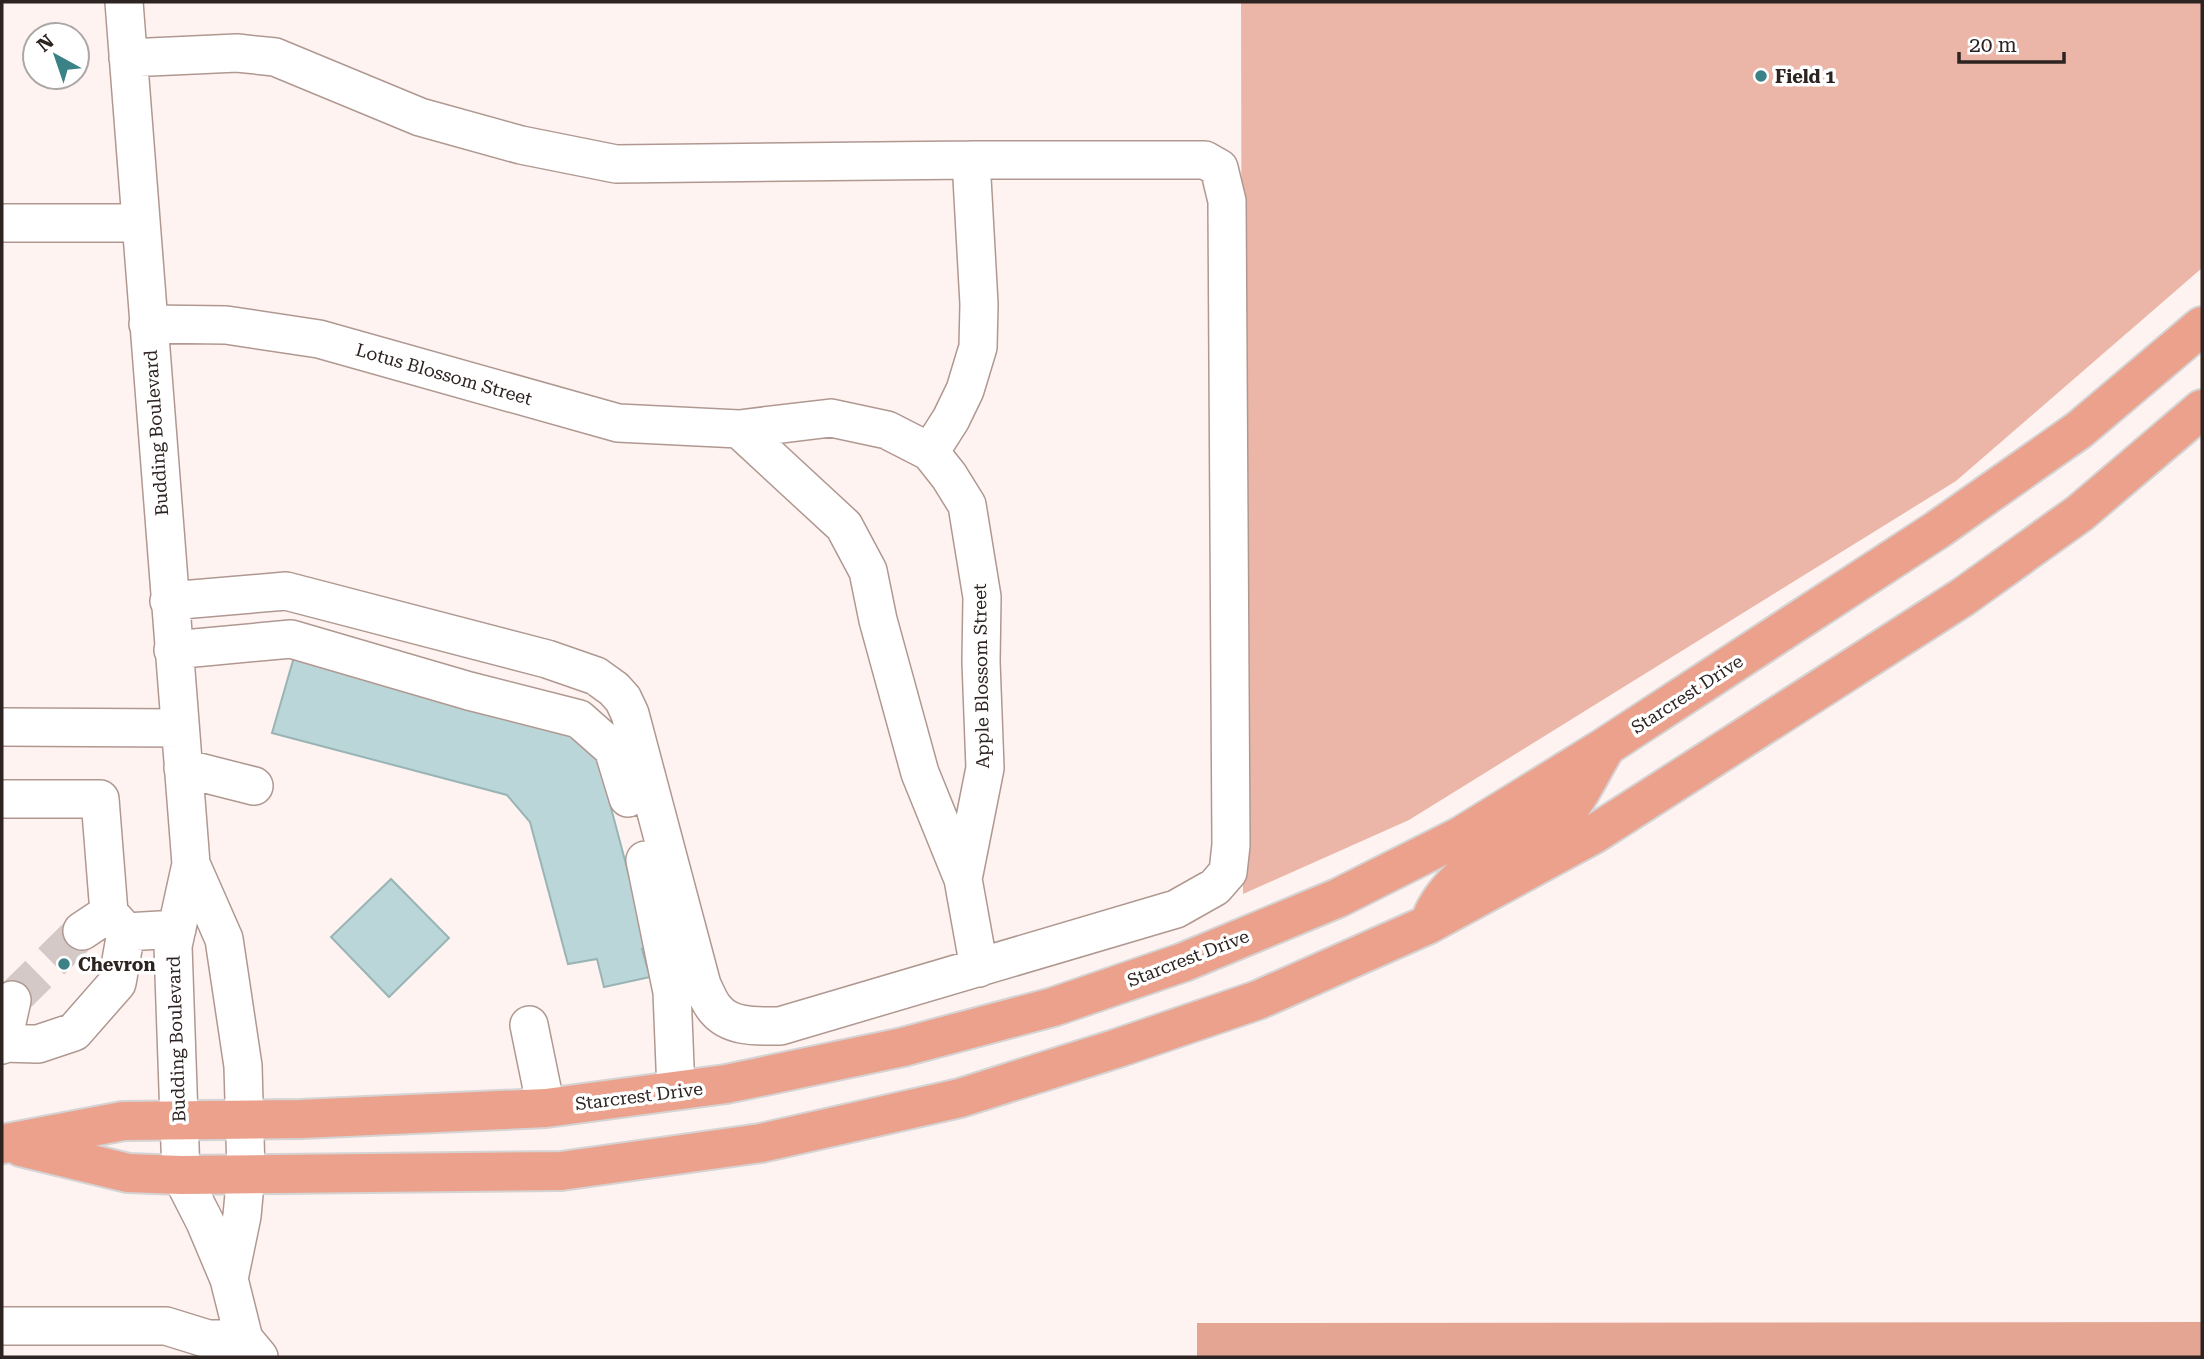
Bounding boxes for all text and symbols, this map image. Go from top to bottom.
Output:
north arrow [21,21,91,91]
scale bar [1959,21,2064,65]
text: N [32,30,59,57]
text: 20 m [1969,33,2017,57]
place label: Field 1 [1775,66,1835,87]
marker: Field 1 [1753,68,1769,84]
street label: Lotus Blossom Street [353,339,535,409]
street label: Budding Boulevard [140,349,172,517]
street label: Apple Blossom Street [969,583,993,769]
street label: Starcrest Drive [1627,650,1747,738]
street label: Starcrest Drive [1124,925,1252,991]
place label: Chevron [78,954,156,975]
street label: Budding Boulevard [163,955,189,1123]
marker: Chevron [56,956,72,972]
street label: Starcrest Drive [574,1078,704,1114]

